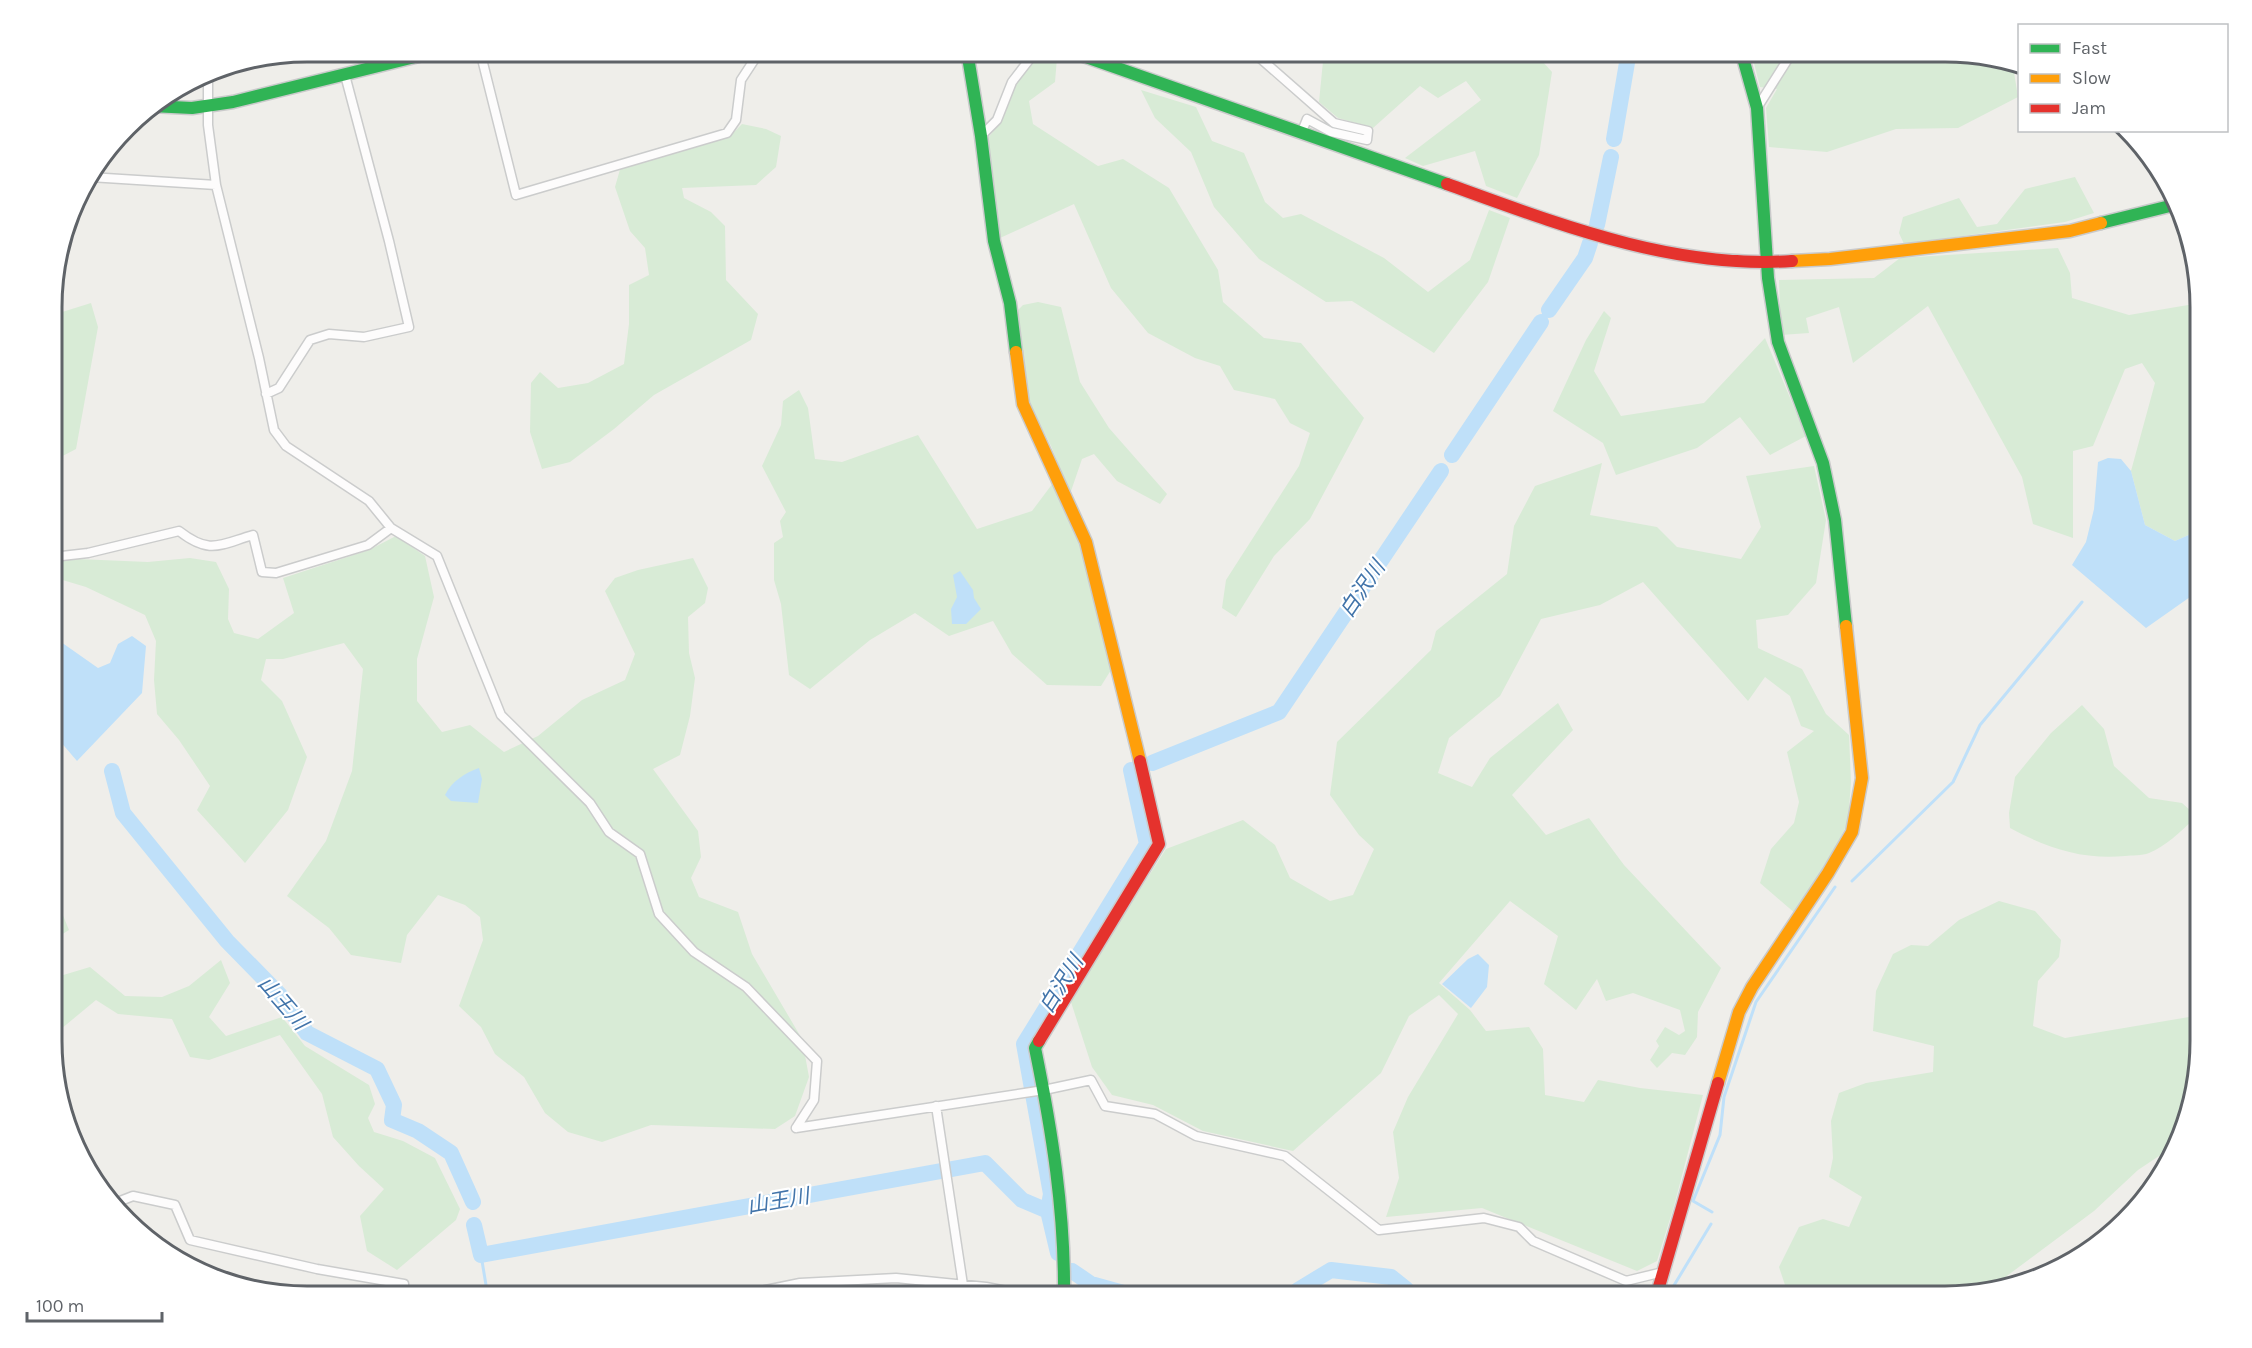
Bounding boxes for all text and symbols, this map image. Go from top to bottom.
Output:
legend [2018,24,2228,132]
text: Fast [2072,37,2107,59]
text: Slow [2072,67,2111,89]
text: Jam [2072,97,2106,119]
water label: 白沢川 [1334,555,1391,622]
water label: 白沢川 [1034,949,1089,1017]
water label: 山王川 [253,971,314,1036]
water label: 山王川 [745,1183,813,1218]
scale bar [27,1285,162,1323]
text: 100 m [36,1295,84,1317]

